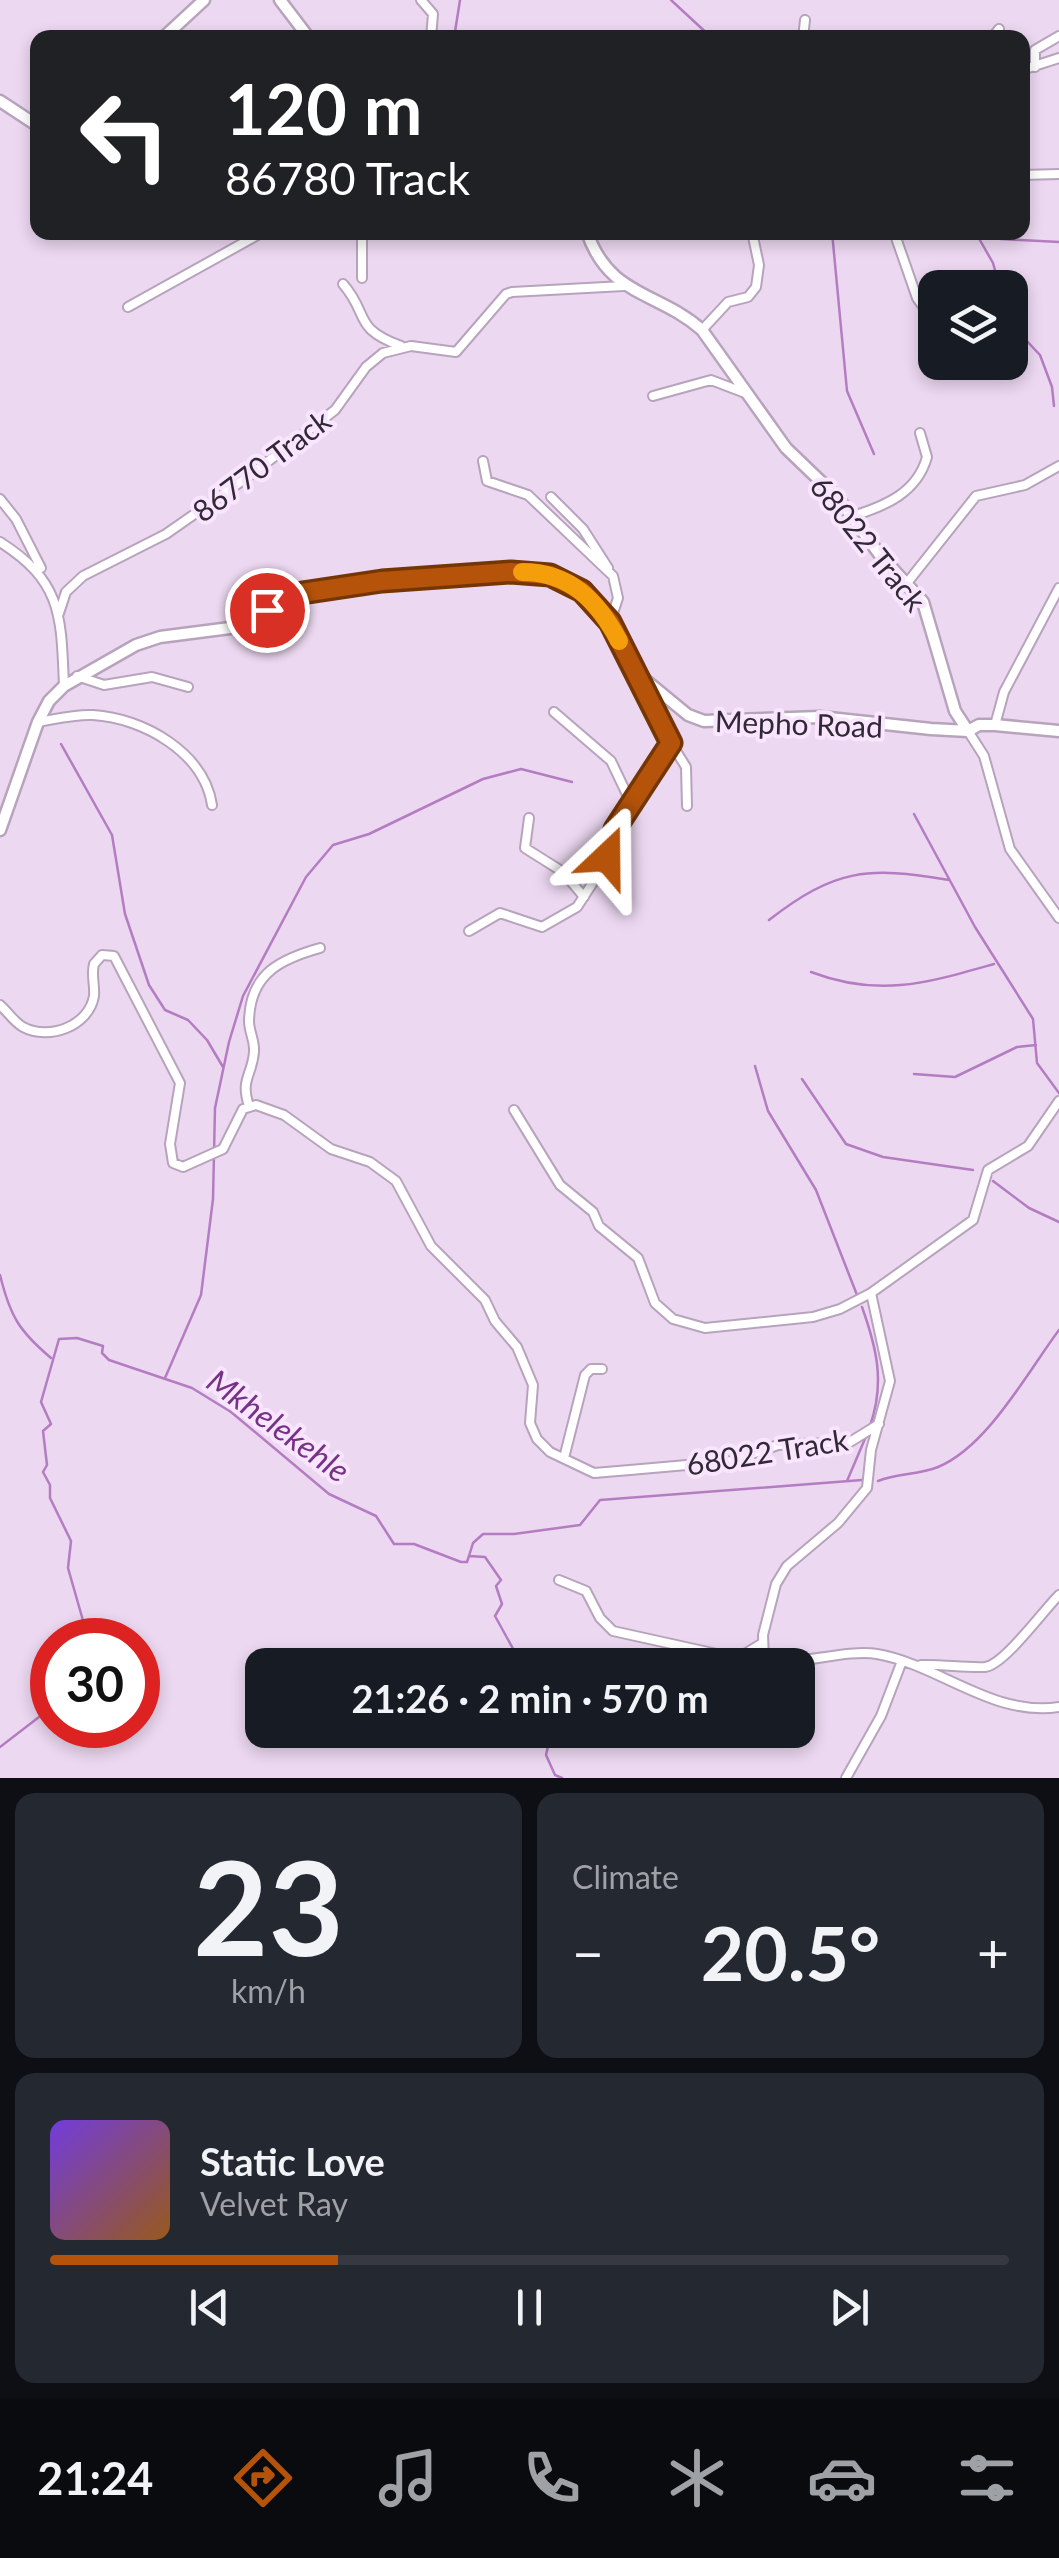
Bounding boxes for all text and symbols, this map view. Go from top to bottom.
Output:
text: 120 m [225,66,422,150]
icon: left [60,70,190,200]
text: 86780 Track [225,151,470,205]
map controls [918,270,1028,380]
button: layers [918,270,1028,380]
street label: 86770 Track [185,401,338,529]
street label: 68022 Track [804,468,935,618]
pin [225,568,310,653]
icon: arrive [240,583,295,638]
street label: Mepho Road [714,702,884,744]
position arrow [555,805,659,909]
water label: Mkhelekehle [200,1360,358,1490]
street label: 68022 Track [684,1420,851,1482]
speed limit sign: 30 [30,1618,160,1748]
text: 21:26 · 2 min · 570 m [351,1675,709,1721]
text: 23 [193,1828,344,1984]
text: Climate [572,1857,679,1896]
text: 20.5° [701,1907,880,1997]
text: − [572,1919,604,1985]
text: + [977,1919,1009,1985]
text: km/h [231,1971,306,2010]
text: Static Love [200,2138,385,2184]
text: Velvet Ray [200,2184,348,2223]
icon: previous [182,2280,237,2335]
icon: pause [502,2280,557,2335]
icon: next [822,2280,877,2335]
icon: directions [228,2443,298,2513]
icon: music [373,2443,443,2513]
icon: phone [517,2443,587,2513]
icon: climate [662,2443,732,2513]
icon: car [807,2443,877,2513]
icon: filters [952,2443,1022,2513]
text: 21:24 [37,2451,153,2505]

